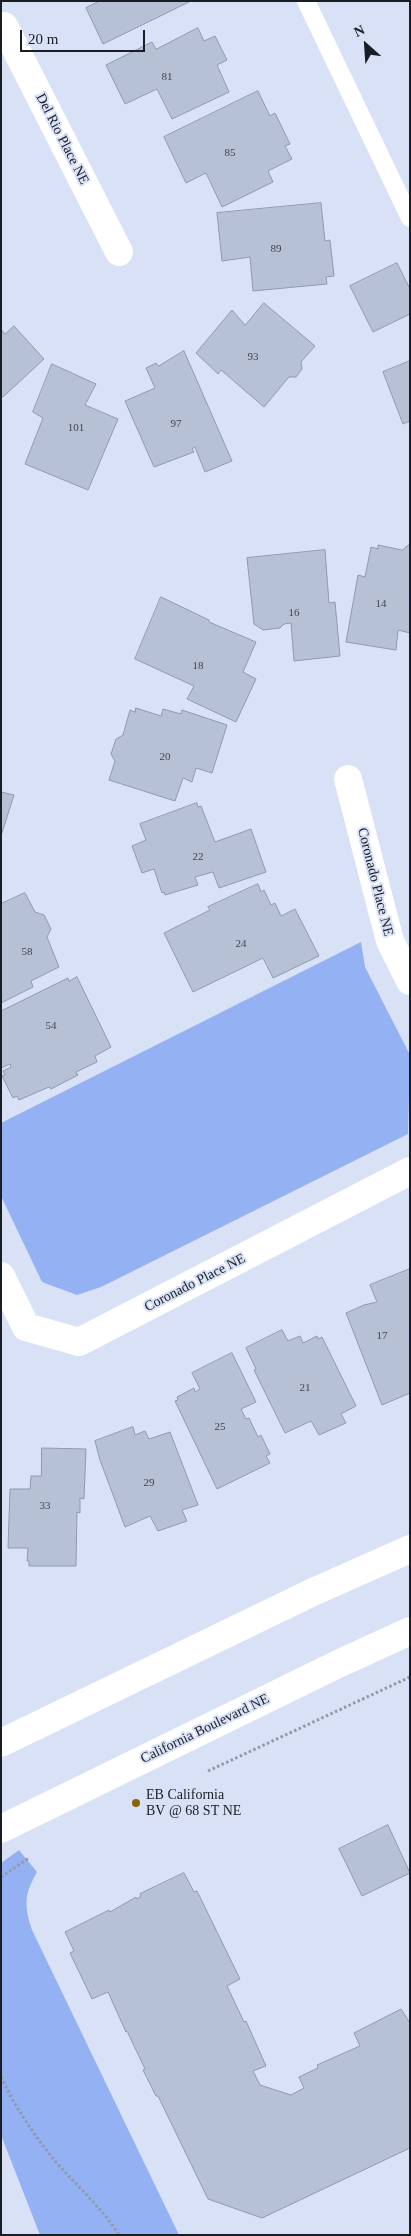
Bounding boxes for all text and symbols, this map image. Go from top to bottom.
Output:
scale bar [22,20,148,52]
north arrow [341,20,391,70]
text: N [351,22,367,40]
text: 20 m [28,31,58,47]
house number: 81 [162,70,172,84]
street label: Del Rio Place NE [32,91,92,187]
house number: 85 [224,146,236,160]
house number: 89 [270,242,282,256]
house number: 93 [248,350,258,364]
house number: 97 [170,417,182,431]
house number: 101 [68,421,84,435]
house number: 14 [376,597,386,611]
house number: 16 [288,606,300,620]
house number: 18 [192,659,204,673]
house number: 20 [160,750,170,764]
street label: Coronado Place NE [353,826,397,938]
house number: 22 [192,850,204,864]
house number: 24 [236,937,247,951]
house number: 58 [22,945,32,959]
house number: 54 [46,1019,56,1033]
street label: Coronado Place NE [142,1250,248,1316]
house number: 17 [377,1329,388,1343]
house number: 21 [300,1381,310,1395]
house number: 25 [214,1420,226,1434]
house number: 29 [144,1476,154,1490]
house number: 33 [40,1499,50,1513]
street label: California Boulevard NE [138,1691,272,1767]
place label: EB California BV @ 68 ST NE [146,1787,241,1820]
marker: EB California BV @ 68 ST NE [130,1797,142,1809]

